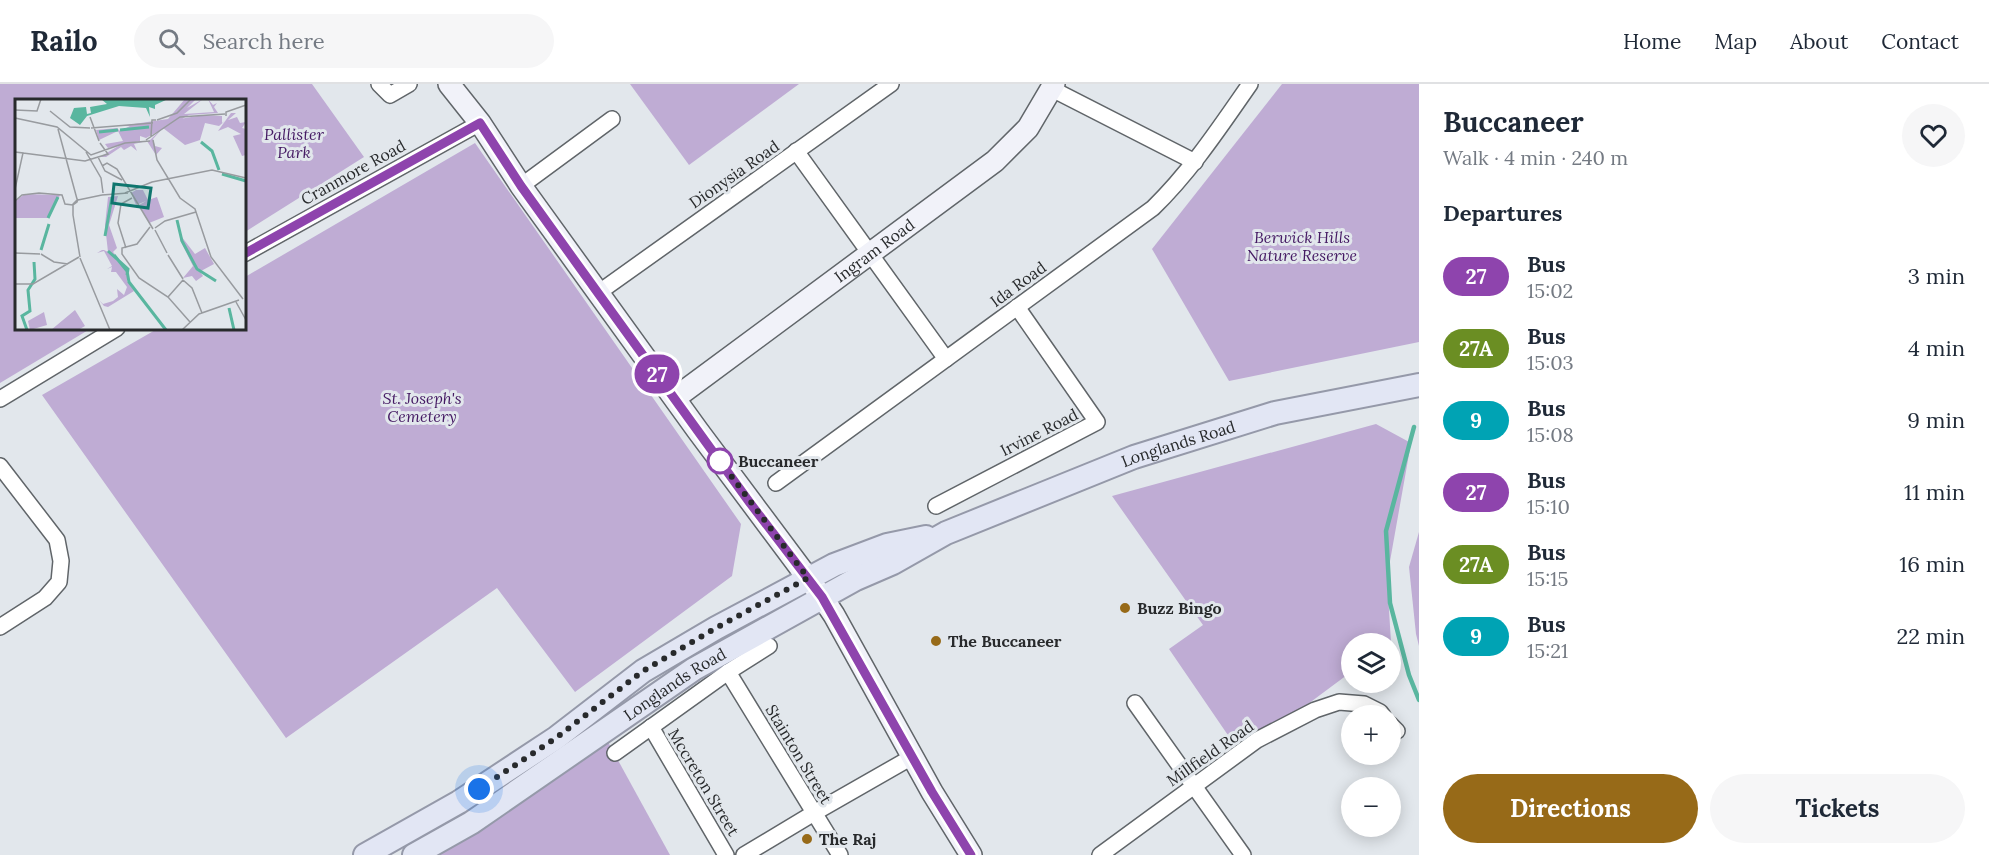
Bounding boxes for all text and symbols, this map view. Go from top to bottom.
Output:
search box [134,14,554,68]
text: Railo [30,23,98,59]
icon: search [155,25,188,58]
text: Search here [203,27,325,55]
text: Home [1623,28,1681,55]
text: Map [1714,28,1757,55]
text: About [1790,28,1848,55]
text: Contact [1881,28,1959,55]
inset map [15,99,246,330]
text: Buccaneer [1443,104,1584,140]
button: heart [1902,104,1965,167]
park label: Pallister Park [264,124,325,162]
street label: Cranmore Road [297,135,409,209]
street label: Dionysia Road [685,135,783,212]
text: Walk · 4 min · 240 m [1443,145,1628,170]
text: Departures [1443,199,1562,227]
street label: Ingram Road [830,214,919,287]
park label: Berwick Hills Nature Reserve [1247,227,1358,265]
text: Bus [1527,250,1566,278]
street label: Ida Road [986,257,1050,311]
text: 3 min [1908,262,1965,290]
text: 27 [1465,263,1487,290]
text: 15:02 [1527,278,1573,303]
text: Bus [1527,322,1566,350]
text: 4 min [1908,334,1965,362]
text: 27A [1459,335,1493,362]
text: 15:03 [1527,350,1574,375]
line badge: 27 [630,354,684,394]
text: 27 [646,361,668,388]
park label: St. Joseph's Cemetery [382,388,462,426]
text: Bus [1527,394,1566,422]
street label: Irvine Road [997,404,1082,460]
text: 9 min [1907,406,1965,434]
text: 9 [1470,407,1482,434]
street label: Longlands Road [1118,416,1238,471]
text: 15:08 [1527,422,1574,447]
marker: Buccaneer [707,448,733,474]
place label: Buccaneer [738,451,819,471]
text: Bus [1527,466,1566,494]
text: 11 min [1904,478,1965,506]
text: 27 [1465,479,1487,506]
text: 15:10 [1527,494,1570,519]
text: Bus [1527,538,1566,566]
text: 16 min [1899,550,1965,578]
text: 27A [1459,551,1493,578]
text: 15:15 [1527,566,1568,591]
place label: Buzz Bingo [1137,598,1222,618]
marker: Buzz Bingo [1118,601,1132,615]
text: Bus [1527,610,1566,638]
text: 22 min [1896,622,1965,650]
text: 9 [1470,623,1482,650]
place label: The Buccaneer [948,631,1062,651]
map controls [1341,633,1401,837]
button: layers [1341,633,1401,693]
marker: The Buccaneer [929,634,943,648]
text: 15:21 [1527,638,1568,663]
street label: Longlands Road [620,643,730,725]
street label: Stainton Street [761,701,837,808]
button: + [1341,705,1401,765]
street label: Millfield Road [1163,715,1258,790]
street label: Mccreton Street [664,725,744,840]
your location [464,774,494,804]
button: Directions [1443,774,1698,843]
button: Tickets [1710,774,1965,843]
button: − [1341,777,1401,837]
place label: The Raj [819,829,876,849]
marker: The Raj [800,832,814,846]

